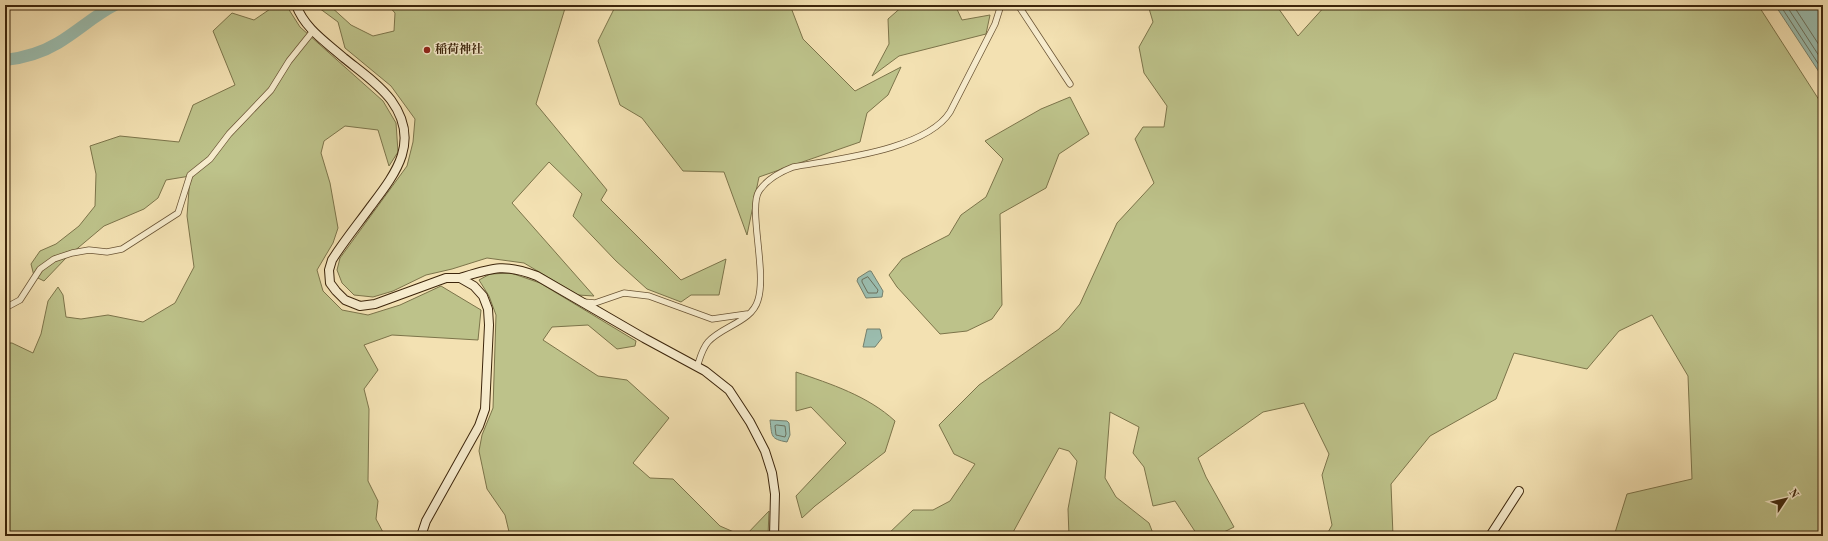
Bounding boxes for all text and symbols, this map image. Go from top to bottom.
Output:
place label: 稲荷神社 [435,42,483,56]
marker: 稲荷神社 [422,45,432,55]
north arrow [1766,479,1806,519]
text: N [1786,488,1800,501]

